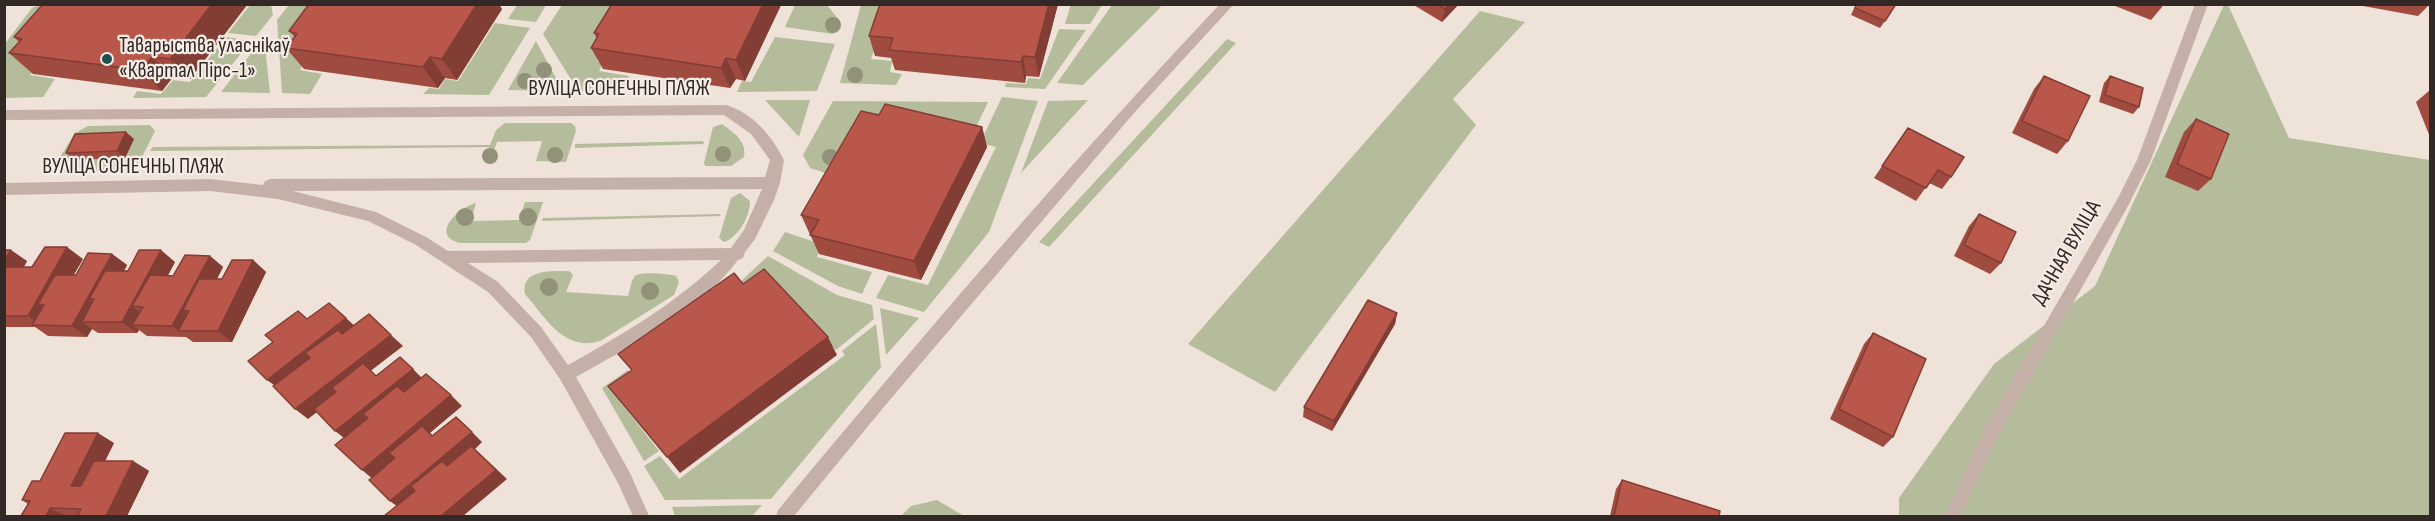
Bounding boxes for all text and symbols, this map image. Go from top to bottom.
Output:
place label: Таварыства ўласнікаў «Квартал Пірс-1» [119,33,290,84]
marker: Таварыства ўласнікаў «Квартал Пірс-1» [100,52,114,66]
street label: ВУЛІЦА СОНЕЧНЫ ПЛЯЖ [528,76,710,102]
street label: ВУЛІЦА СОНЕЧНЫ ПЛЯЖ [42,154,224,180]
street label: ДАЧНАЯ ВУЛІЦА [2026,196,2108,310]

